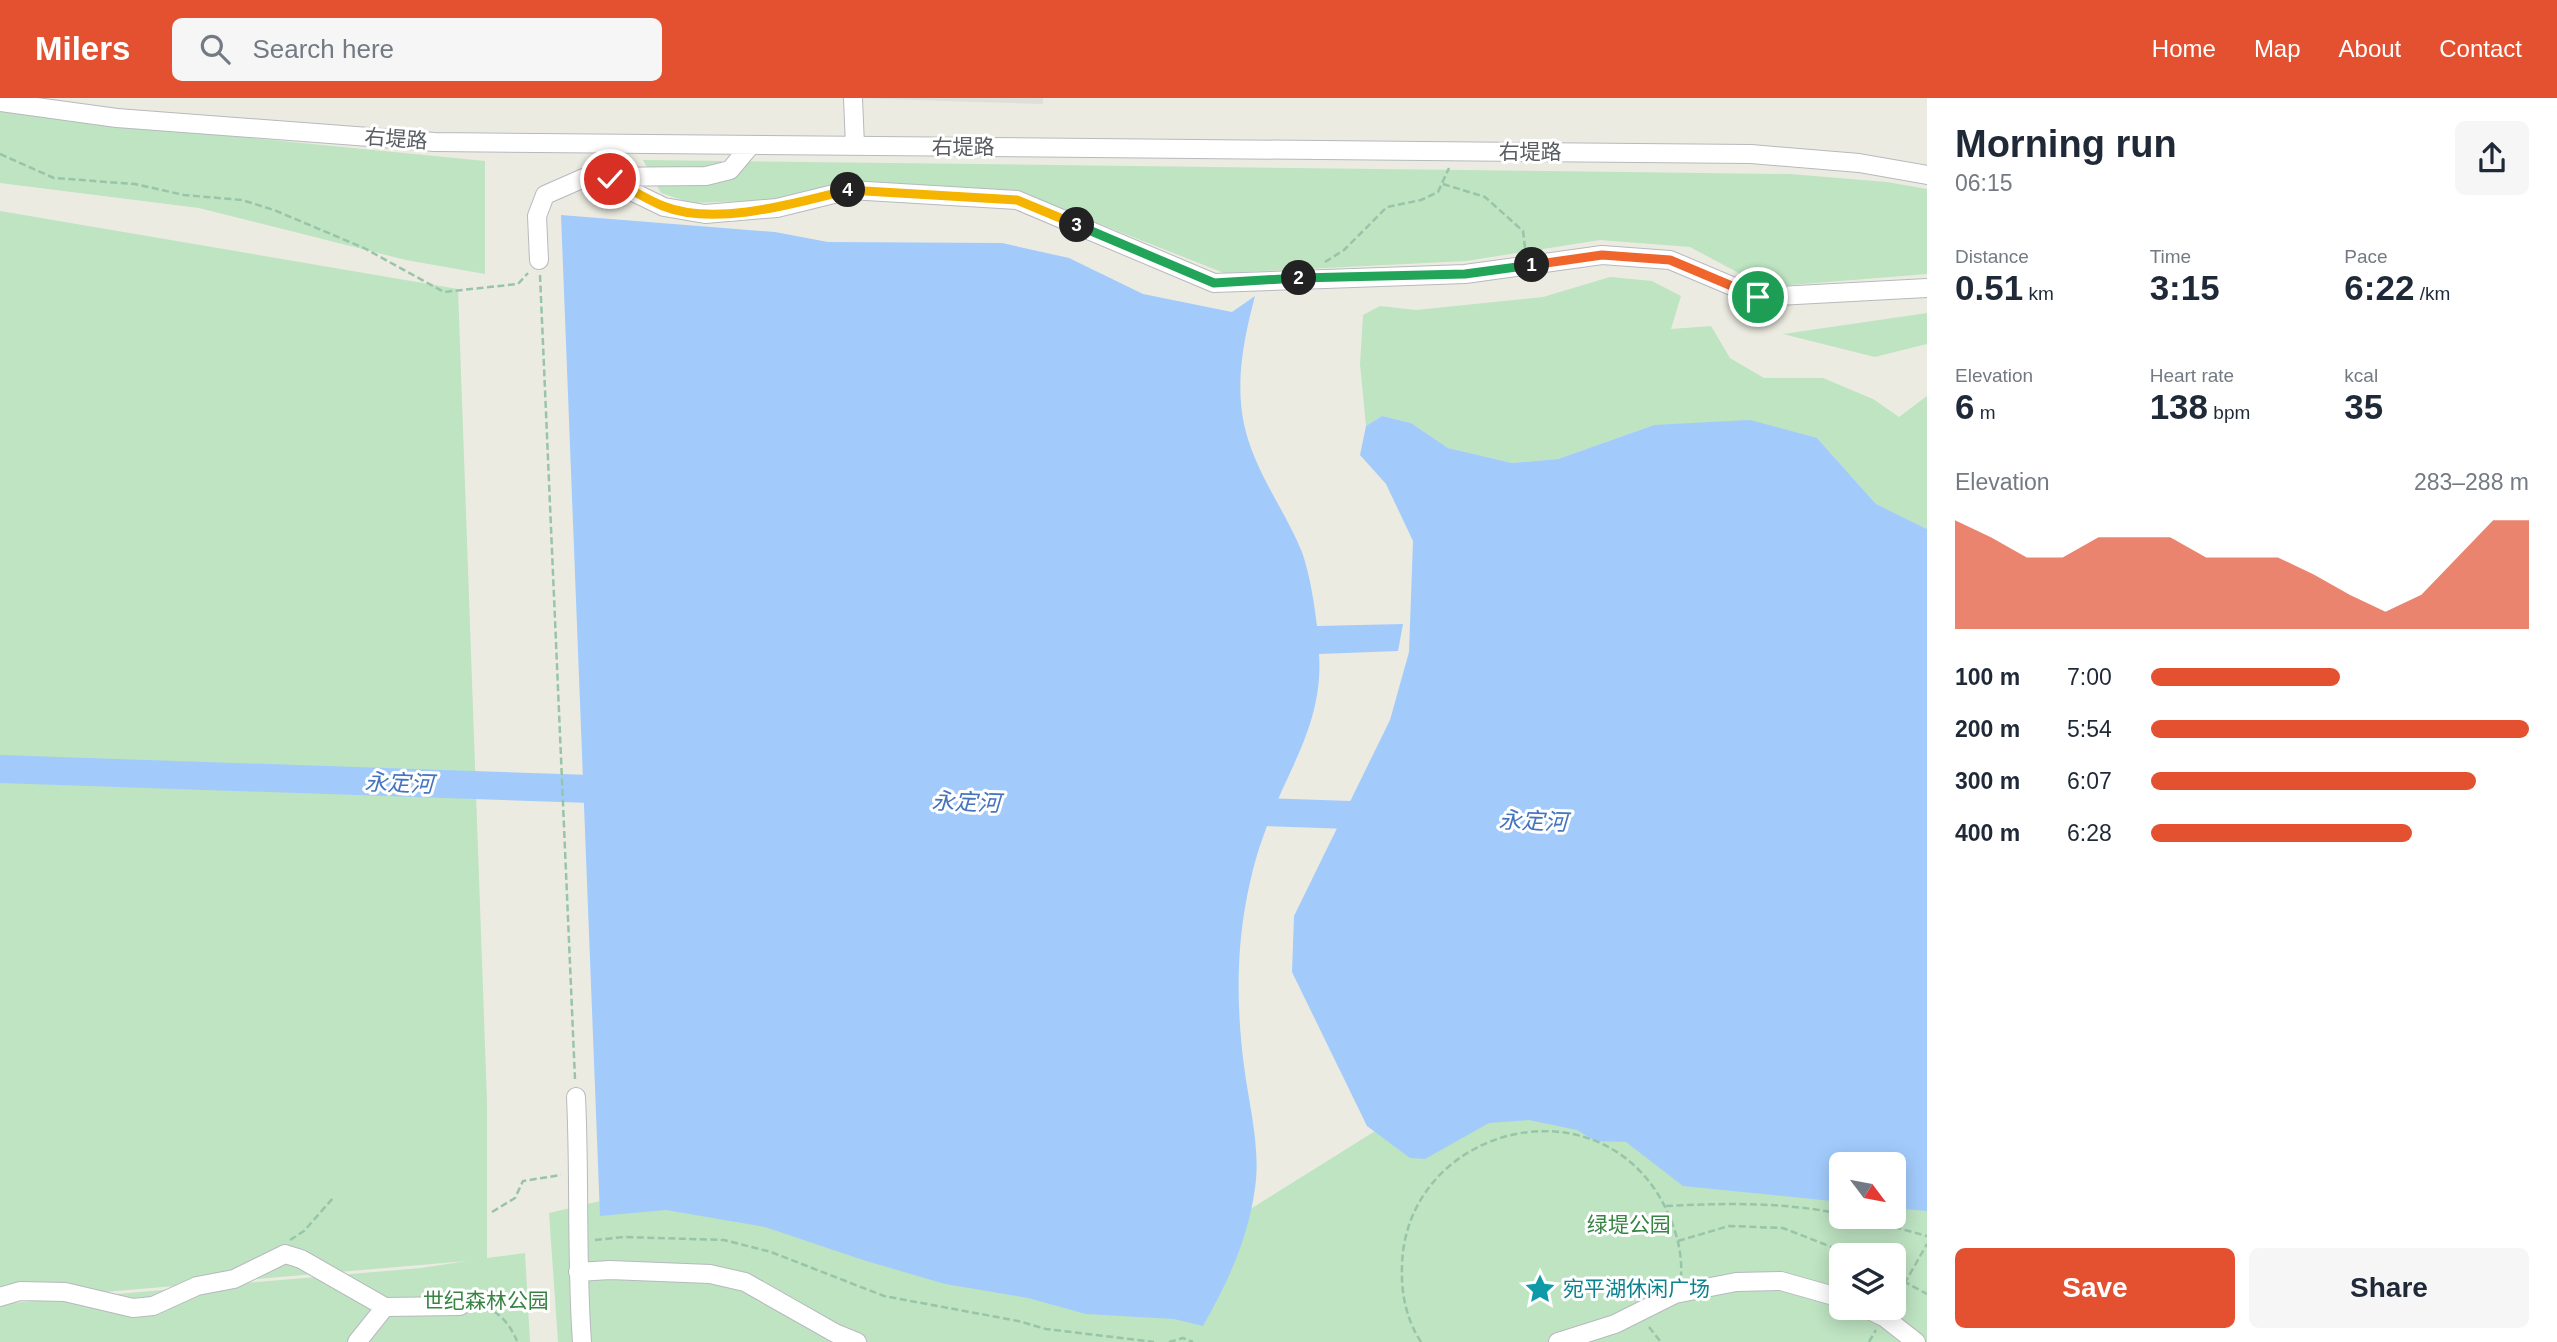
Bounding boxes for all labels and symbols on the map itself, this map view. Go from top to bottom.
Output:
street label: 右堤路 [364,125,428,152]
street label: 右堤路 [932,135,995,158]
street label: 右堤路 [1499,140,1562,163]
pin [580,149,640,209]
pin: 4 [830,172,866,208]
pin: 3 [1060,208,1094,242]
pin: 1 [1514,248,1550,282]
pin: 2 [1282,260,1316,296]
pin [1728,267,1788,327]
water label: 永定河 [364,769,438,797]
water label: 永定河 [931,788,1005,816]
water label: 永定河 [1498,807,1572,835]
north arrow [1829,1152,1906,1228]
park label: 绿堤公园 [1587,1213,1671,1236]
place icon: 宛平湖休闲广场 [1523,1272,1557,1306]
place label: 宛平湖休闲广场 [1563,1277,1710,1300]
park label: 世纪森林公园 [423,1289,549,1312]

